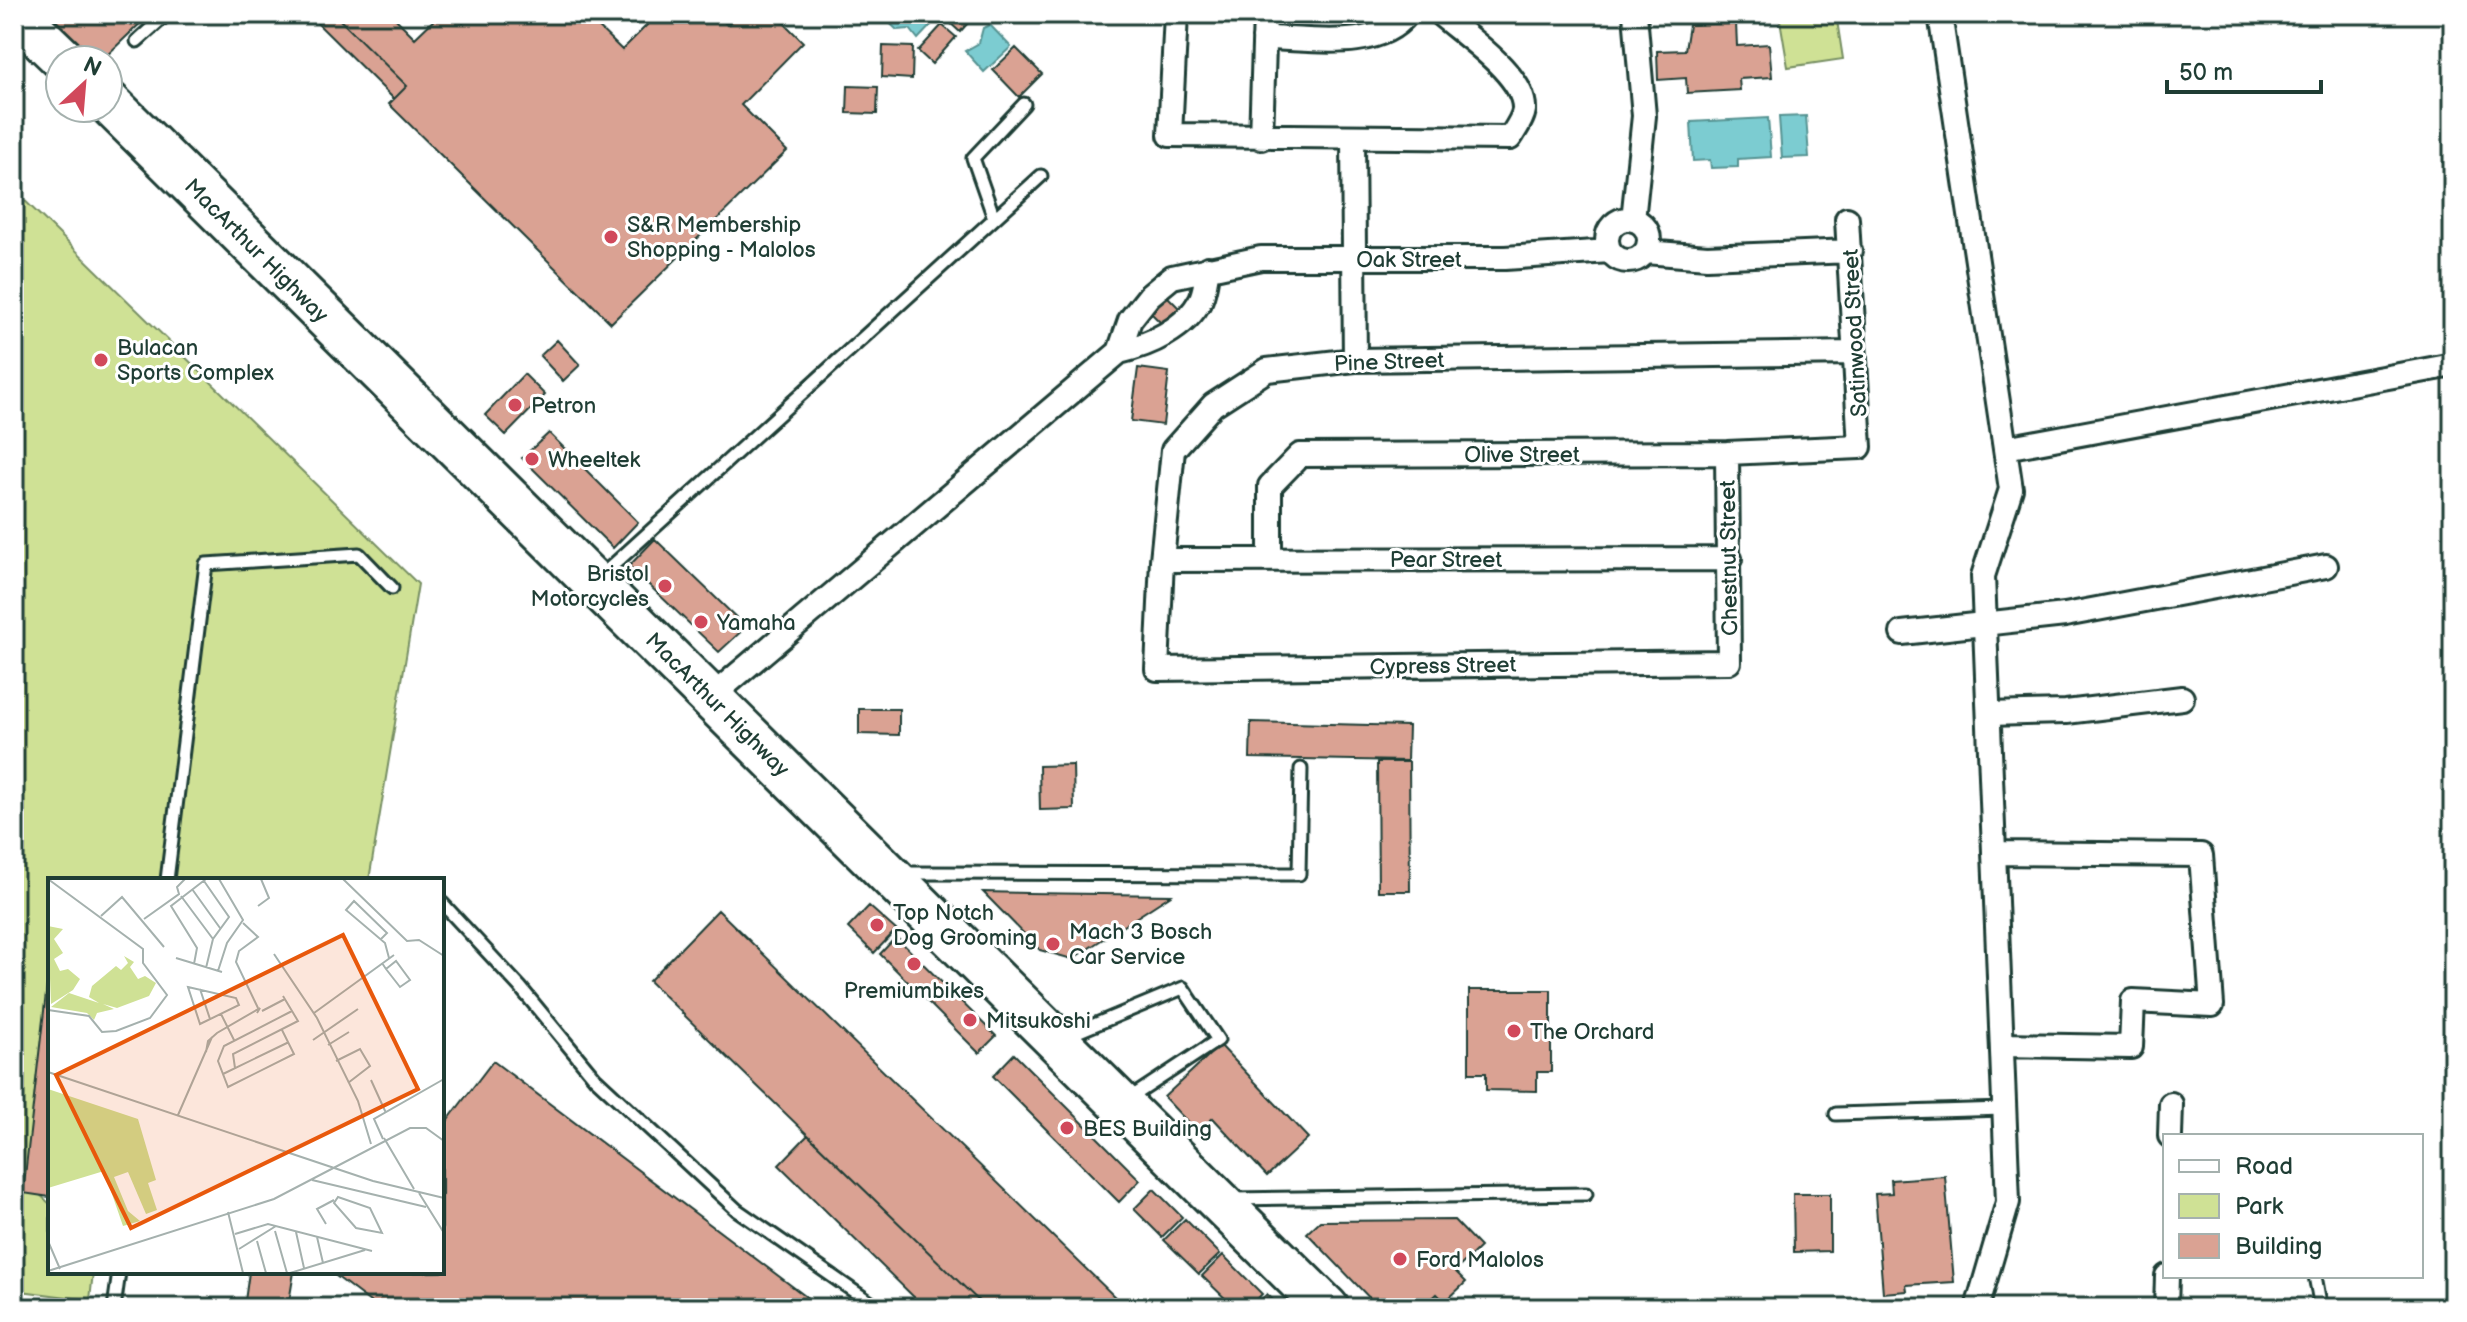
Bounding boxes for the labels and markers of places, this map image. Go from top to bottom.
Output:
place label: S&R Membership Shopping - Malolos [627,212,816,264]
marker: S&R Membership Shopping - Malolos [602,228,620,246]
place label: Bulacan Sports Complex [117,335,275,387]
marker: Bulacan Sports Complex [92,351,110,369]
place label: Petron [531,393,596,420]
marker: Petron [506,396,524,414]
place label: Wheeltek [548,447,641,474]
marker: Wheeltek [523,450,541,468]
place label: Bristol Motorcycles [530,561,649,613]
marker: Bristol Motorcycles [656,577,674,595]
place label: Yamaha [716,610,796,637]
marker: Yamaha [692,613,710,631]
place label: Top Notch Dog Grooming [893,900,1037,952]
marker: Top Notch Dog Grooming [868,916,886,934]
place label: Mach 3 Bosch Car Service [1069,919,1212,971]
marker: Mach 3 Bosch Car Service [1044,935,1062,953]
marker: Premiumbikes [905,955,923,973]
place label: Premiumbikes [844,978,984,1005]
place label: Mitsukoshi [986,1008,1091,1035]
marker: Mitsukoshi [961,1011,979,1029]
place label: The Orchard [1530,1019,1654,1046]
marker: The Orchard [1505,1022,1523,1040]
place label: BES Building [1083,1116,1212,1143]
marker: BES Building [1058,1119,1076,1137]
place label: Ford Malolos [1416,1247,1544,1274]
marker: Ford Malolos [1391,1250,1409,1268]

